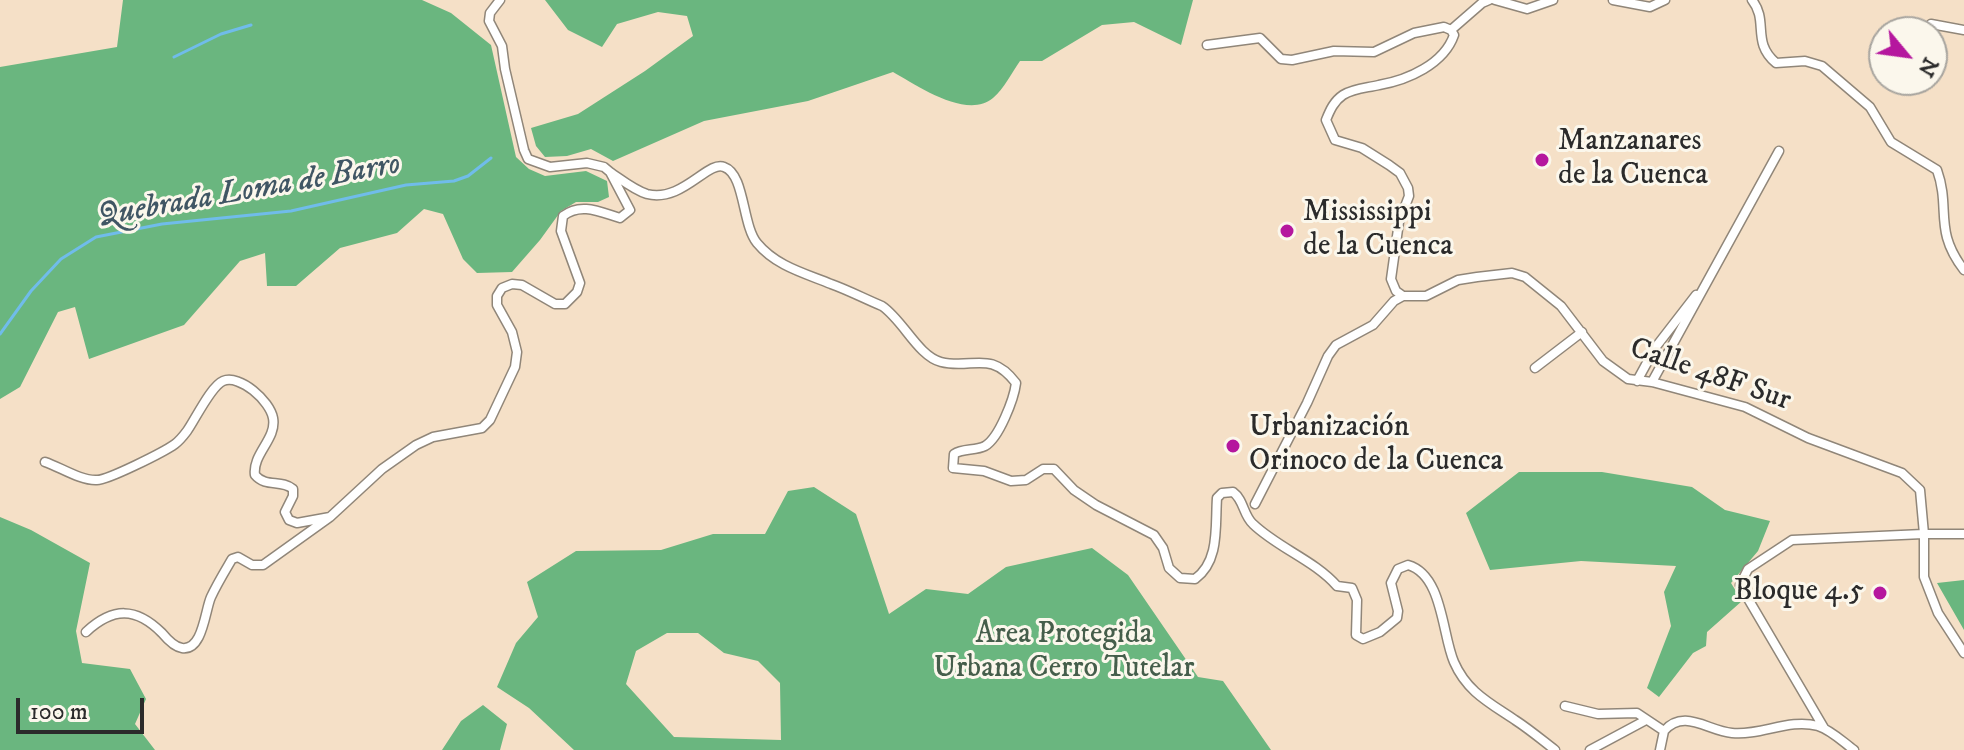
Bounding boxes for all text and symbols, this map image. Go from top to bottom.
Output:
north arrow [1868,16,1948,96]
text: N [1911,52,1944,81]
place label: Manzanares de la Cuenca [1558,125,1708,196]
water label: Quebrada Loma de Barro [94,146,404,238]
marker: Manzanares de la Cuenca [1533,151,1551,169]
place label: Mississippi de la Cuenca [1303,196,1453,266]
marker: Mississippi de la Cuenca [1278,222,1296,240]
street label: Calle 48F Sur [1625,332,1795,420]
place label: Urbanización Orinoco de la Cuenca [1249,411,1503,482]
marker: Urbanización Orinoco de la Cuenca [1224,437,1242,455]
place label: Bloque 4.5 [1734,575,1864,611]
marker: Bloque 4.5 [1871,584,1889,602]
park label: Area Protegida Urbana Cerro Tutelar [934,618,1194,688]
scale bar [20,682,148,732]
text: 100 m [30,697,88,727]

